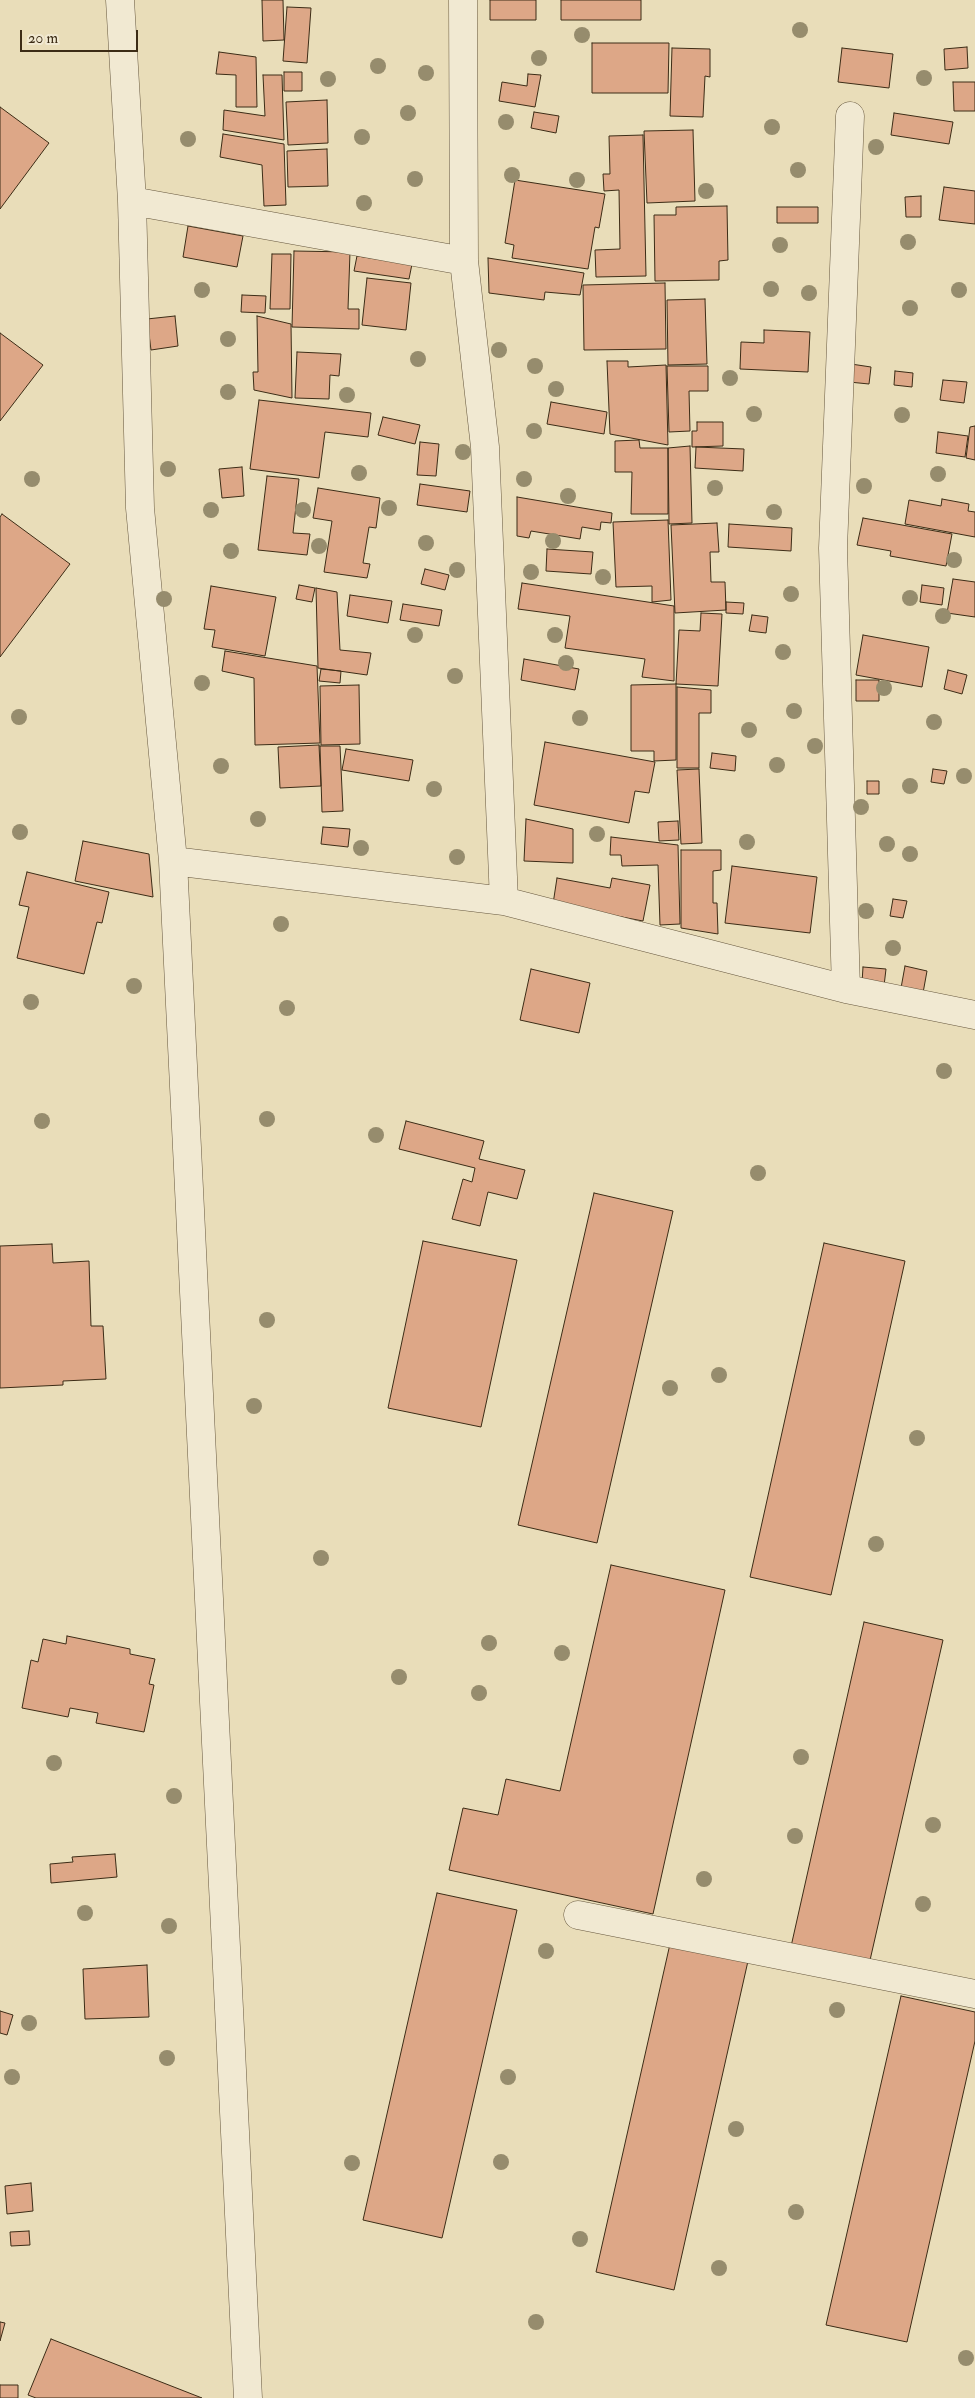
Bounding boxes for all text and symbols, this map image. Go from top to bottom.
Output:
scale bar [22,20,140,52]
text: 20 m [28,29,58,48]

